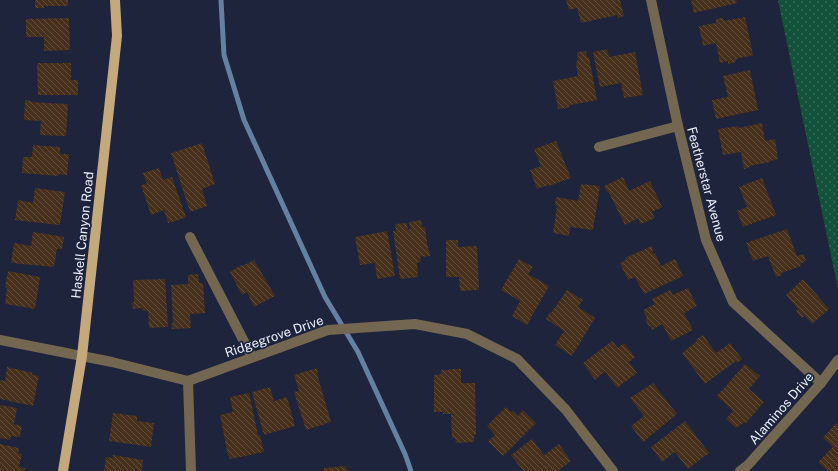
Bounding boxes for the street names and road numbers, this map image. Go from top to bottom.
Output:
street label: Featherstar Avenue [684,125,729,243]
street label: Haskell Canyon Road [68,171,97,299]
street label: Ridgegrove Drive [223,313,325,360]
street label: Alaminos Drive [746,369,817,447]

